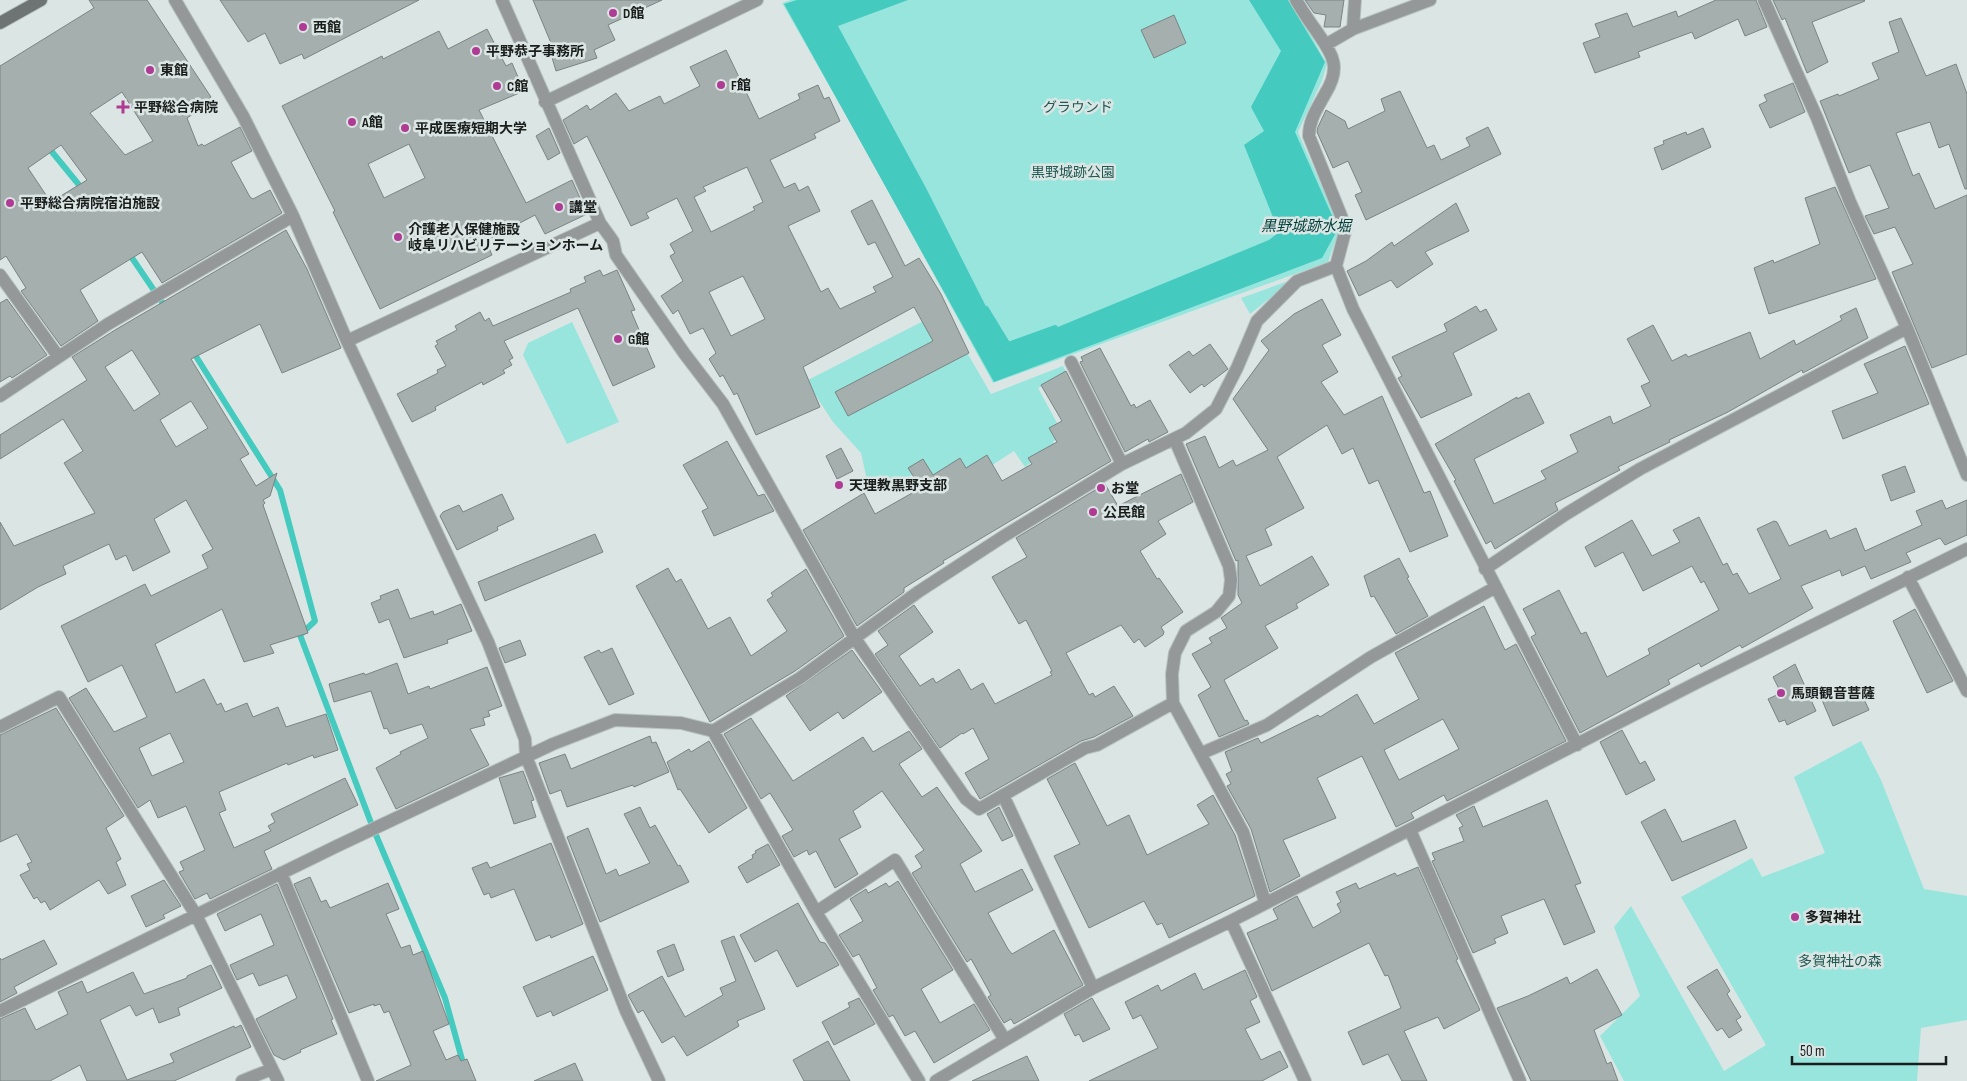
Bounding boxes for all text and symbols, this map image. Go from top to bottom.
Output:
place label: D館 [623,5,644,22]
marker: D館 [607,7,619,19]
place label: 西館 [313,19,341,36]
marker: 西館 [297,21,309,33]
place label: 平野恭子事務所 [486,43,584,60]
marker: 平野恭子事務所 [470,45,482,57]
place label: 東館 [160,62,188,79]
marker: 東館 [144,64,156,76]
place label: F館 [731,77,751,94]
place label: C館 [507,78,528,95]
marker: F館 [715,79,727,91]
marker: C館 [491,80,503,92]
place label: 平野総合病院 [134,99,218,116]
park label: グラウンド [1043,99,1113,116]
marker: 平野総合病院 [116,100,130,114]
place label: A館 [361,114,383,131]
marker: A館 [346,116,358,128]
place label: 平成医療短期大学 [415,120,527,137]
marker: 平成医療短期大学 [399,122,411,134]
park label: 黒野城跡公園 [1031,164,1115,181]
place label: 平野総合病院宿泊施設 [20,195,160,212]
marker: 平野総合病院宿泊施設 [4,197,16,209]
place label: 講堂 [569,199,597,216]
marker: 講堂 [553,201,565,213]
water label: 黒野城跡水堀 [1261,217,1353,236]
place label: 介護老人保健施設 岐阜リハビリテーションホーム [408,221,603,254]
marker: 介護老人保健施設 岐阜リハビリテーションホーム [392,231,404,243]
place label: G館 [628,331,649,348]
marker: G館 [612,333,624,345]
place label: 天理教黒野支部 [849,477,947,494]
marker: 天理教黒野支部 [833,479,845,491]
place label: お堂 [1111,480,1139,497]
marker: お堂 [1095,482,1107,494]
place label: 公民館 [1103,504,1145,521]
marker: 公民館 [1087,506,1099,518]
place label: 馬頭観音菩薩 [1791,685,1875,702]
marker: 馬頭観音菩薩 [1775,687,1787,699]
place label: 多賀神社 [1805,909,1861,926]
marker: 多賀神社 [1789,911,1801,923]
park label: 多賀神社の森 [1798,953,1882,970]
scale bar [1792,1034,1946,1066]
text: 50 m [1800,1042,1825,1061]

